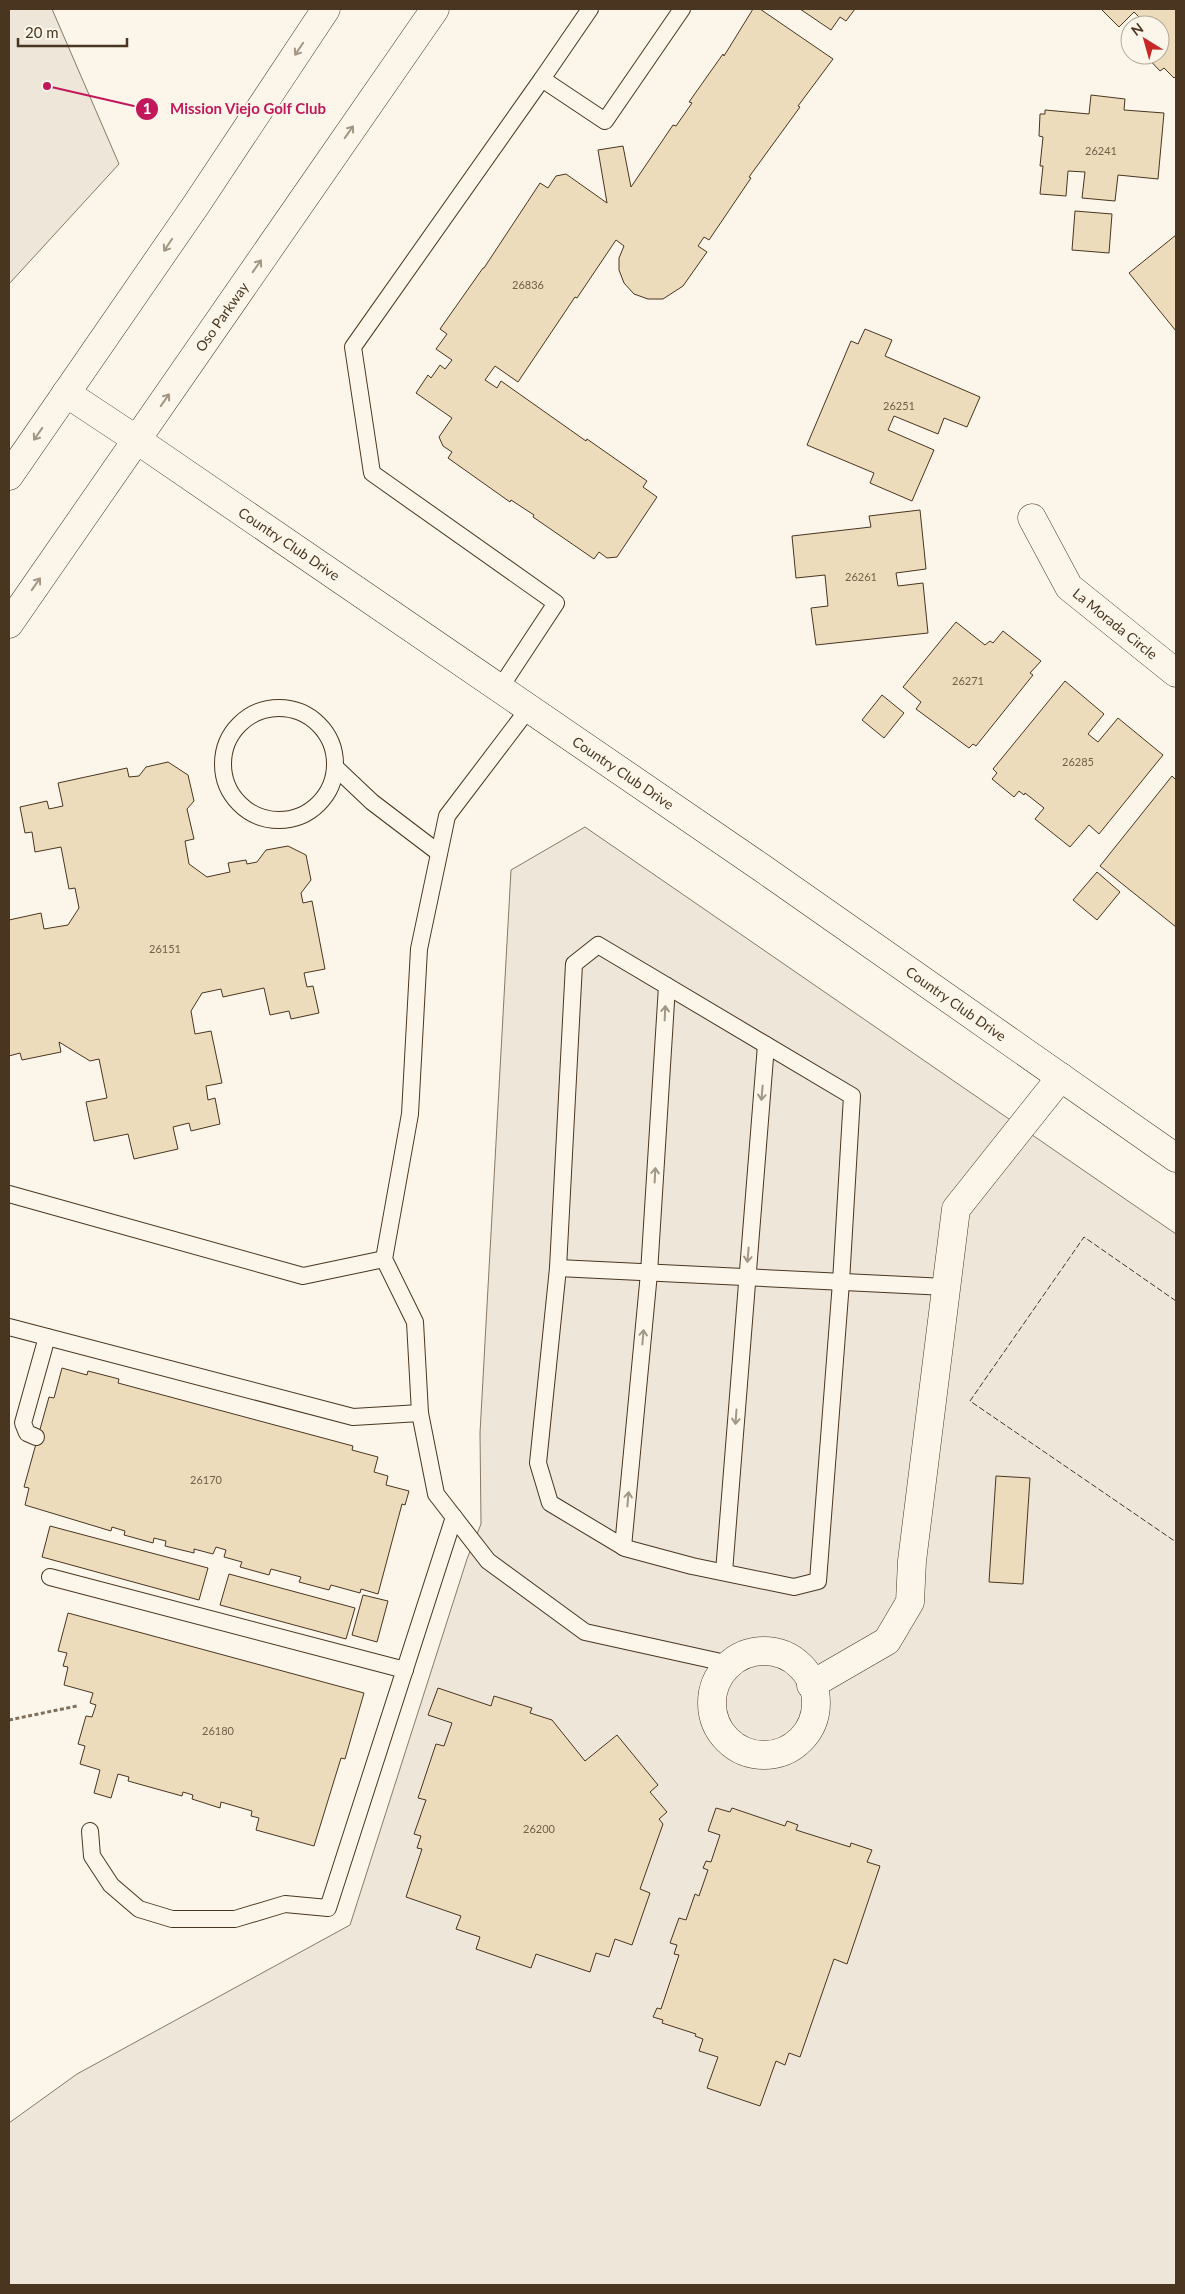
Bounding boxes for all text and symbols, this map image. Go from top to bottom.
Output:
scale bar [18,15,126,47]
north arrow [1120,15,1170,65]
text: N [1127,19,1146,39]
text: 20 m [25,23,59,41]
one-way arrow [294,42,304,56]
callout: Mission Viejo Golf Club [134,94,336,124]
text: 1 [143,99,151,117]
text: Mission Viejo Golf Club [170,99,326,117]
one-way arrow [344,125,354,139]
house number: 26241 [1085,144,1117,157]
one-way arrow [163,238,173,252]
one-way arrow [252,259,262,273]
street label: Oso Parkway [191,278,252,355]
house number: 26836 [512,278,544,291]
one-way arrow [160,393,170,407]
house number: 26251 [883,399,915,412]
one-way arrow [33,426,43,440]
street label: Country Club Drive [235,503,343,584]
house number: 26261 [845,570,877,583]
one-way arrow [31,577,42,591]
street label: La Morada Circle [1070,584,1161,663]
house number: 26271 [952,674,984,687]
street label: Country Club Drive [569,732,677,813]
house number: 26285 [1062,755,1094,768]
house number: 26151 [149,942,181,955]
street label: Country Club Drive [903,963,1010,1045]
one-way arrow [661,1005,670,1021]
one-way arrow [757,1085,767,1101]
one-way arrow [651,1167,660,1183]
one-way arrow [744,1247,753,1263]
one-way arrow [639,1329,648,1345]
one-way arrow [731,1409,740,1425]
house number: 26170 [190,1473,223,1486]
one-way arrow [623,1491,633,1507]
house number: 26180 [202,1724,235,1737]
house number: 26200 [523,1822,556,1835]

